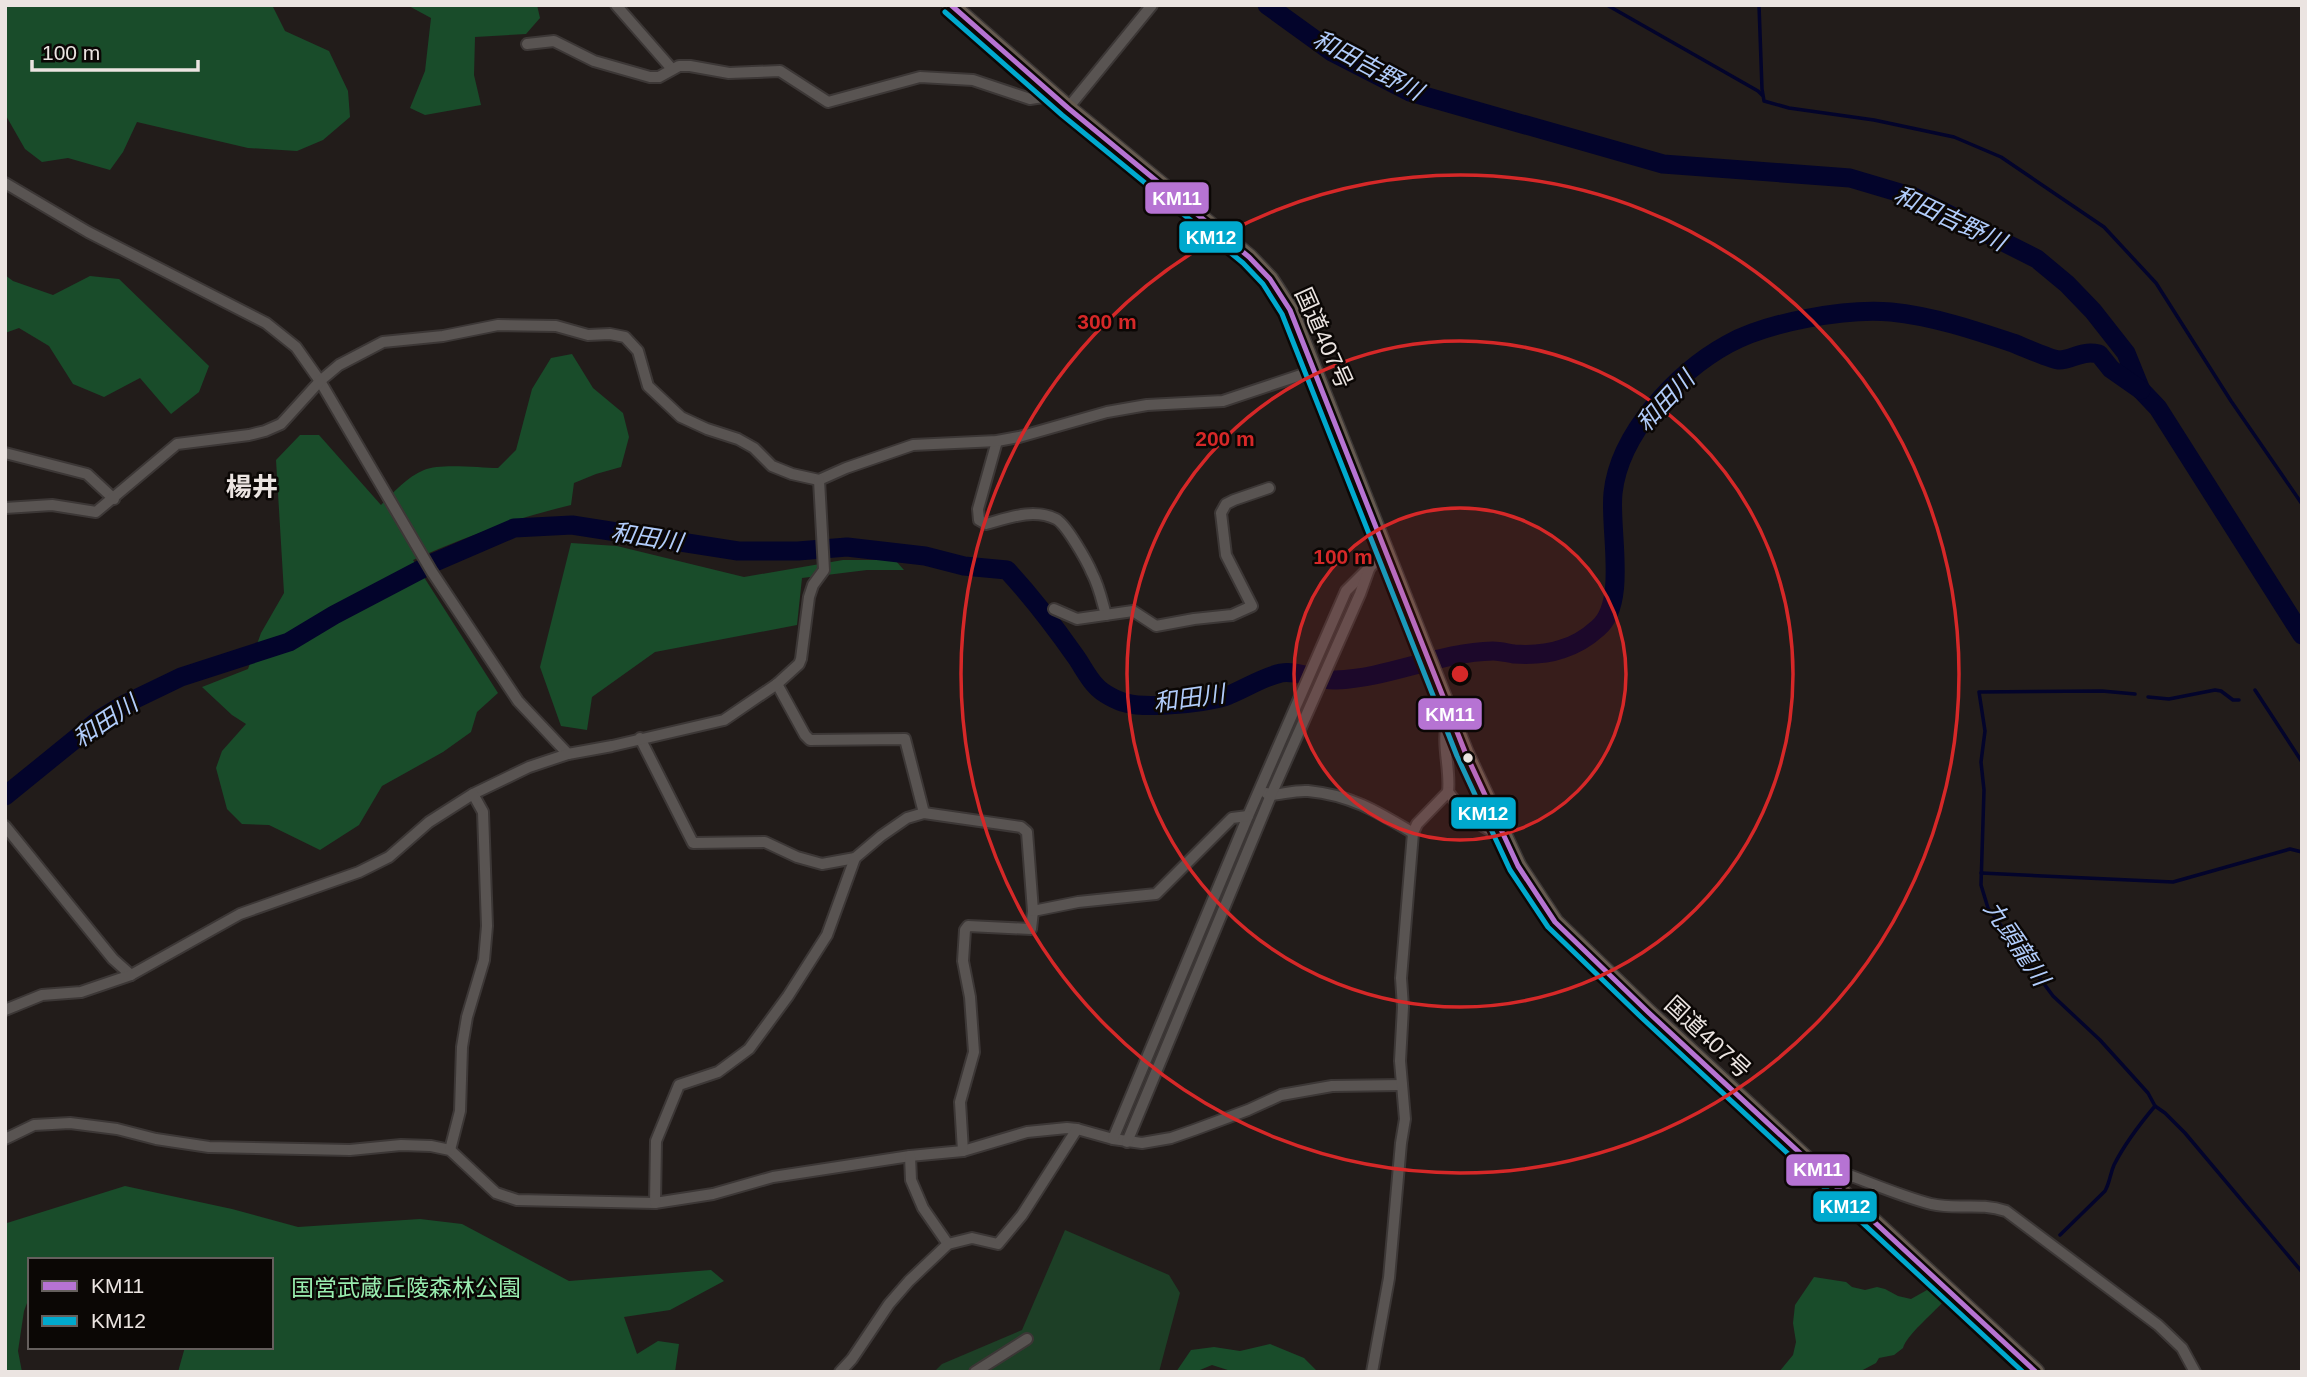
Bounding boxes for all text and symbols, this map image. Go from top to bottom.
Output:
water label: 和田吉野川 [1309,25,1430,106]
scale bar [32,28,198,72]
text: 100 m [42,41,100,64]
water label: 和田吉野川 [1890,180,2013,257]
line badge: KM11 [1144,181,1210,215]
text: KM11 [1152,188,1202,209]
line badge: KM12 [1178,220,1244,254]
text: KM12 [1186,227,1236,248]
street label: 国道407号 [1290,284,1358,392]
text: 300 m [1077,310,1137,333]
water label: 和田川 [1631,363,1701,437]
text: 200 m [1195,427,1255,450]
district label: 楊井 [226,472,278,502]
water label: 和田川 [609,518,688,556]
text: 100 m [1313,545,1373,568]
centre of rings [1448,662,1472,686]
water label: 和田川 [1151,679,1229,716]
water label: 和田川 [68,688,145,752]
line badge: KM11 [1417,697,1483,731]
text: KM11 [1425,704,1475,725]
unlabelled marker [1461,751,1475,765]
line badge: KM12 [1450,796,1517,830]
text: KM12 [1458,803,1508,824]
water label: 九頭龍川 [1979,896,2057,993]
street label: 国道407号 [1660,991,1756,1083]
line badge: KM11 [1785,1153,1851,1187]
text: KM11 [1793,1159,1843,1180]
line badge: KM12 [1812,1190,1878,1223]
text: KM12 [1820,1196,1870,1217]
legend [28,1258,273,1349]
text: KM11 [91,1274,144,1297]
park label: 国営武蔵丘陵森林公園 [291,1275,521,1301]
text: KM12 [91,1309,146,1332]

